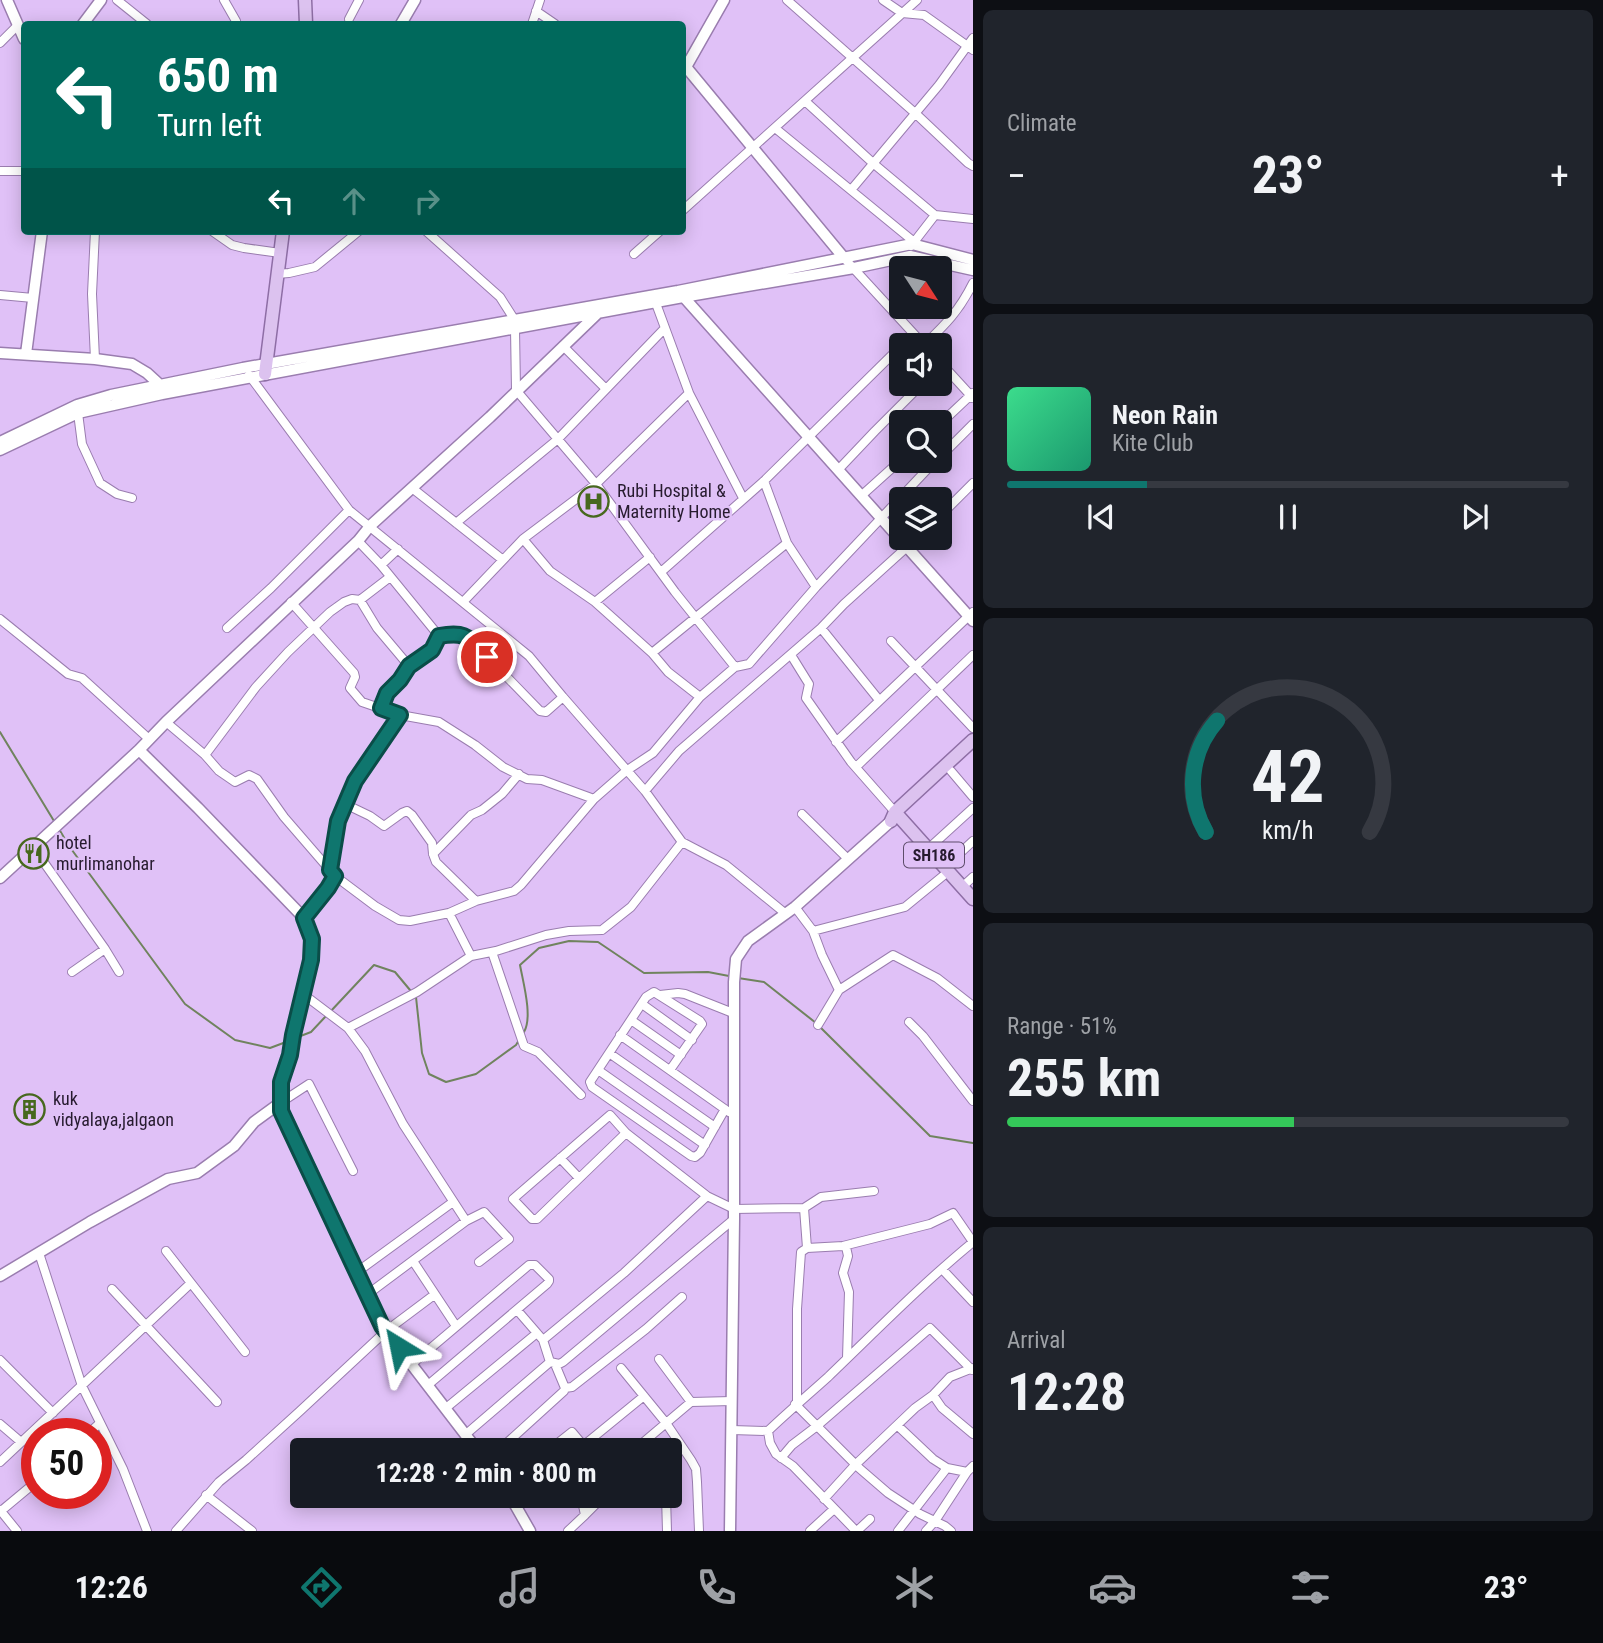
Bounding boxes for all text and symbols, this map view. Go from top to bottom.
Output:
text: 650 m [157,47,279,104]
icon: left [42,49,133,140]
text: Turn left [157,106,262,144]
text: Climate [1007,110,1077,137]
text: 23° [1252,145,1324,206]
text: − [1007,154,1026,198]
text: + [1550,154,1569,198]
icon: left [262,182,300,220]
icon: ahead [335,182,373,220]
icon: right [408,182,446,220]
north arrow [889,256,952,318]
map controls [889,256,952,550]
button: sound [889,333,952,396]
text: Neon Rain [1112,400,1218,430]
button: search [889,410,952,473]
text: Kite Club [1112,430,1193,457]
place label: Rubi Hospital & Maternity Home [617,480,730,522]
hospital icon: Rubi Hospital & Maternity Home [577,484,611,518]
button: layers [889,487,952,550]
icon: previous [1082,498,1120,536]
icon: pause [1269,498,1307,536]
icon: next [1456,498,1494,536]
pin [457,627,517,687]
icon: arrive [468,638,506,676]
text: 42 [1251,734,1325,820]
text: km/h [1262,815,1314,844]
place label: hotel murlimanohar [56,832,155,874]
restaurant icon: hotel murlimanohar [16,836,50,870]
road number: SH186 [904,842,964,868]
text: Range · 51% [1007,1013,1117,1040]
text: 255 km [1007,1048,1161,1109]
place label: kuk vidyalaya,jalgaon [53,1088,174,1130]
building icon: kuk vidyalaya,jalgaon [13,1092,47,1126]
position arrow [362,1310,436,1384]
text: Arrival [1007,1327,1066,1354]
text: 12:28 [1007,1362,1126,1423]
speed limit sign: 50 [21,1418,112,1509]
text: 12:28 · 2 min · 800 m [376,1458,596,1488]
icon: directions [297,1563,346,1612]
icon: music [495,1563,544,1612]
icon: phone [692,1563,741,1612]
icon: climate [890,1563,939,1612]
icon: car [1088,1563,1137,1612]
icon: filters [1286,1563,1335,1612]
text: 12:26 [74,1568,148,1606]
text: 23° [1484,1568,1529,1606]

